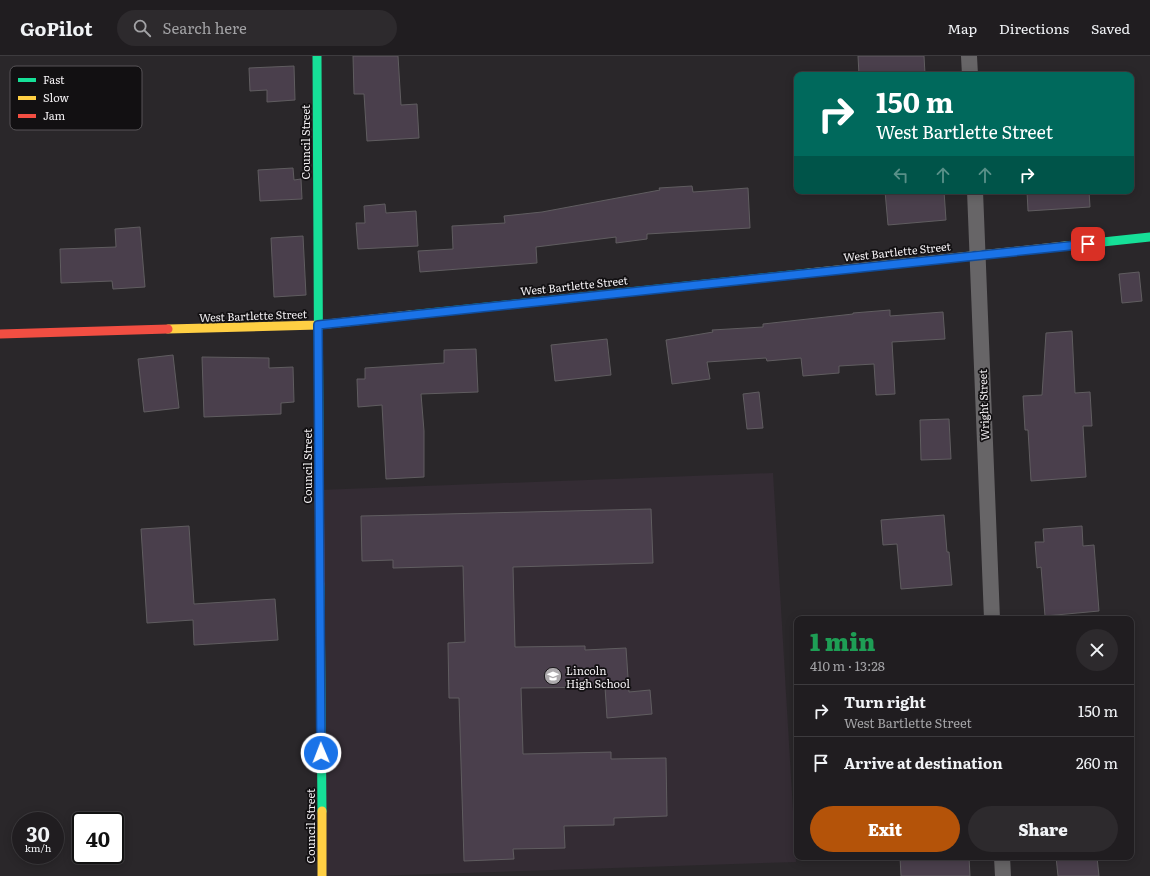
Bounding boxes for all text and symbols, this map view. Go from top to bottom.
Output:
search box [117,10,397,46]
text: GoPilot [20,14,93,42]
text: Search here [163,16,247,39]
icon: search [131,17,153,39]
text: Map [947,18,977,38]
text: Directions [999,18,1069,38]
text: Saved [1091,18,1130,38]
legend [10,66,142,130]
text: Fast [43,71,65,87]
text: 150 m [876,80,954,122]
icon: right [810,88,862,140]
text: Slow [43,89,69,105]
street label: Council Street [297,104,313,179]
text: Jam [43,107,66,123]
text: West Bartlette Street [876,118,1053,145]
icon: left [890,164,912,186]
icon: ahead [932,164,954,186]
icon: ahead [974,164,996,186]
icon: right [1016,164,1038,186]
pin [1071,227,1105,261]
icon: arrive [1077,233,1099,255]
street label: West Bartlette Street [842,237,952,265]
street label: West Bartlette Street [519,271,629,299]
street label: West Bartlette Street [199,305,308,325]
street label: Wright Street [974,368,992,441]
street label: Council Street [299,428,315,503]
text: 1 min [810,623,875,658]
button: close [1076,629,1118,671]
text: 410 m · 13:28 [810,656,885,675]
place label: Lincoln High School [566,662,630,691]
school or university icon: Lincoln High School [543,666,563,686]
text: Turn right [844,690,926,713]
text: 150 m [1078,699,1118,722]
icon: right [810,700,832,722]
text: West Bartlette Street [844,713,972,732]
position arrow [300,732,342,774]
text: Arrive at destination [844,751,1003,774]
text: 260 m [1076,751,1118,774]
icon: arrive [810,752,832,774]
street label: Council Street [302,788,318,863]
button: Exit [810,806,960,852]
button: Share [968,806,1118,852]
speed limit sign: 40 [72,812,124,864]
text: 30 [26,818,50,848]
text: km/h [25,840,51,855]

